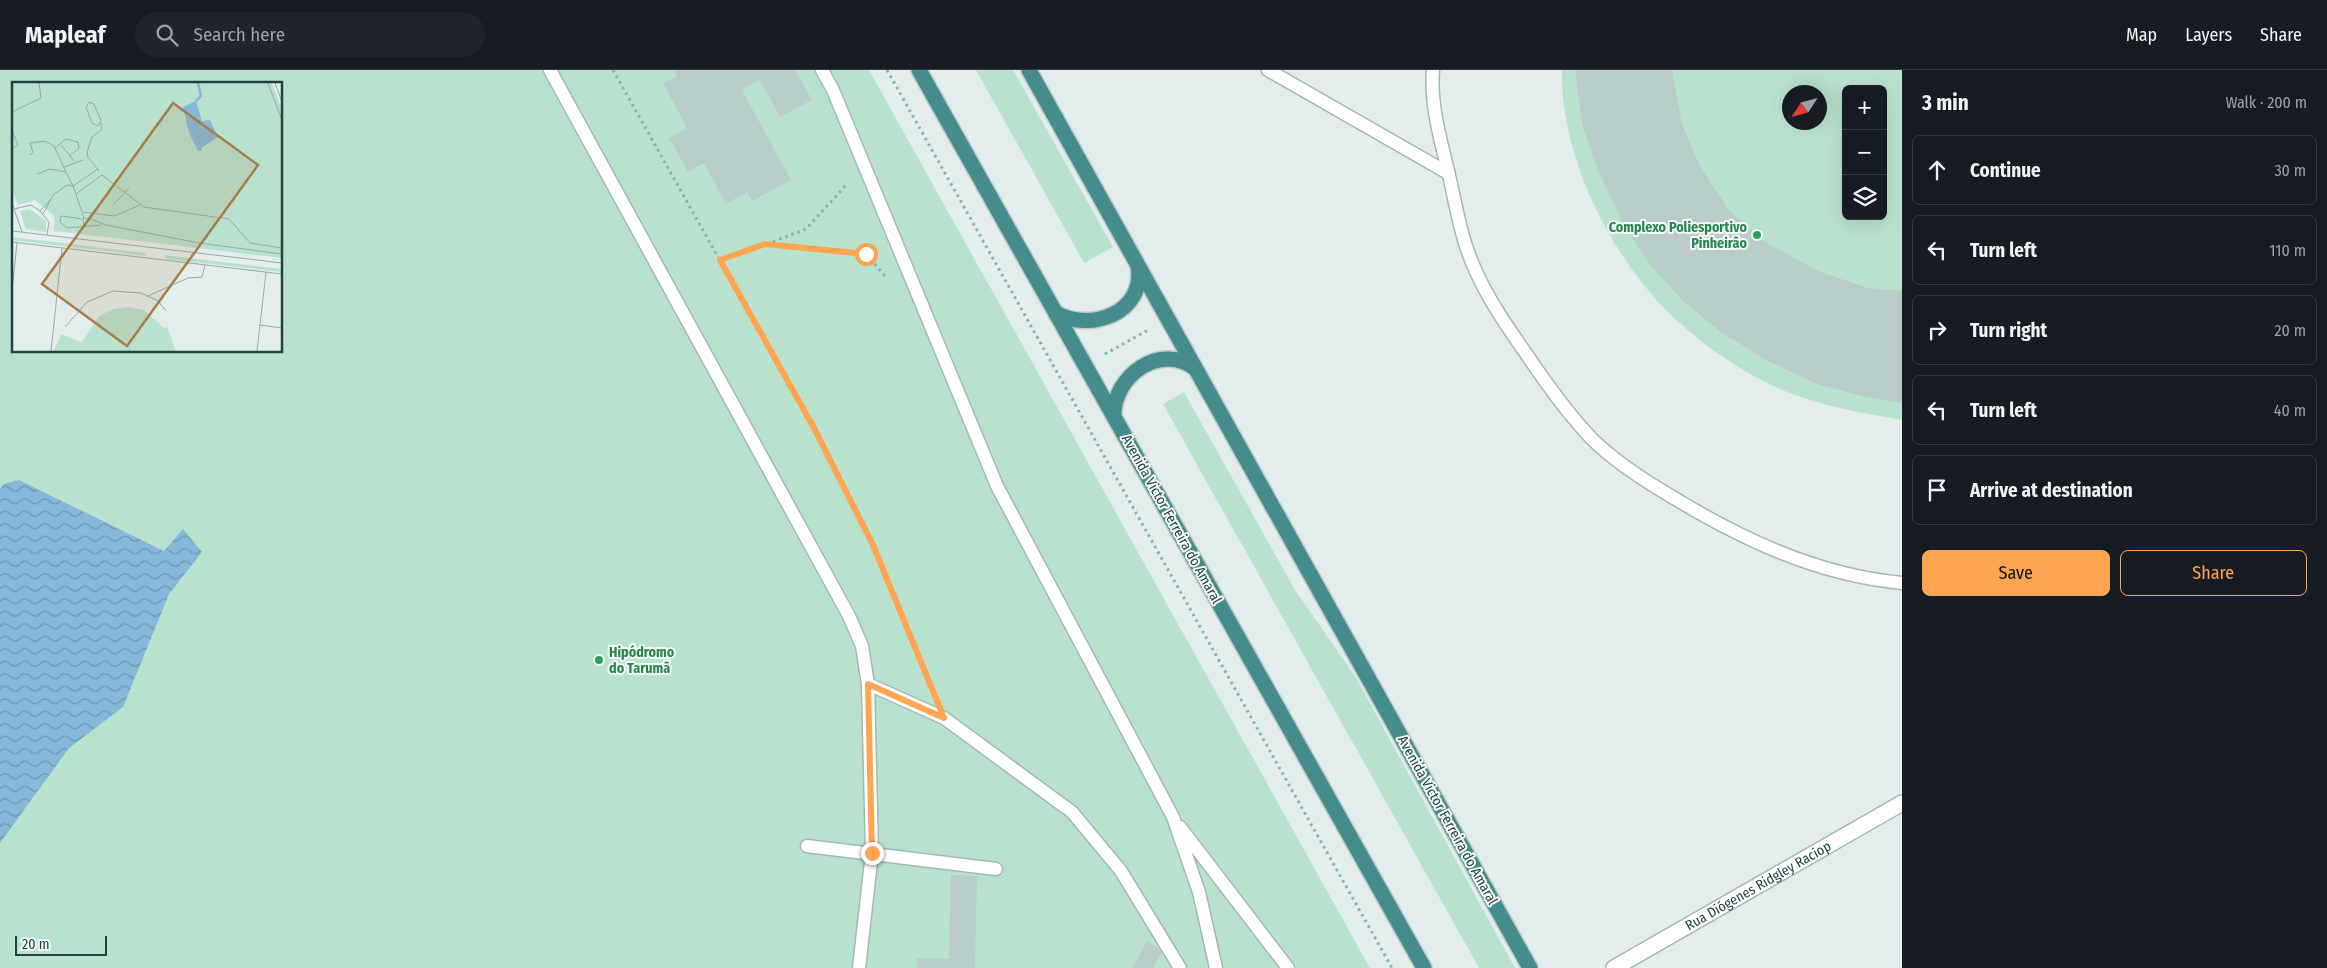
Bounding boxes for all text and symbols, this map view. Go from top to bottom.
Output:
search box [135,12,485,57]
text: Mapleaf [25,21,105,49]
icon: search [153,21,181,49]
text: Search here [193,23,285,46]
text: Map [2126,24,2157,46]
text: Layers [2185,24,2232,46]
text: Share [2260,24,2302,46]
inset map [12,82,282,352]
north arrow [1782,85,1827,130]
map controls [1842,85,1887,220]
button: + [1842,85,1887,130]
text: 3 min [1922,90,1969,116]
text: Walk · 200 m [2225,93,2307,112]
button: − [1842,130,1887,175]
icon: ahead [1923,156,1951,184]
text: Continue [1970,159,2041,182]
text: 30 m [2274,161,2306,180]
button: layers [1842,175,1887,220]
place label: Complexo Poliesportivo Pinheirão [1609,219,1748,252]
marker: Complexo Poliesportivo Pinheirão [1751,229,1763,241]
icon: left [1923,236,1951,264]
text: Turn left [1970,239,2037,262]
text: 110 m [2269,241,2306,260]
route start [855,243,878,266]
icon: right [1923,316,1951,344]
text: Turn right [1970,319,2047,342]
text: 20 m [2275,321,2306,340]
icon: left [1923,396,1951,424]
text: Turn left [1970,399,2037,422]
text: 40 m [2274,401,2306,420]
street label: Avenida Victor Ferreira do Amaral [1118,432,1225,607]
icon: arrive [1923,476,1951,504]
text: Arrive at destination [1970,479,2133,502]
button: Save [1922,550,2110,596]
button: Share [2120,550,2307,596]
place label: Hipódromo do Tarumã [609,644,675,677]
marker: Hipódromo do Tarumã [593,654,605,666]
street label: Avenida Victor Ferreira do Amaral [1394,733,1501,908]
street label: Rua Diógenes Ridgley Raciop [1682,837,1834,934]
route end [861,842,884,865]
scale bar [15,933,108,956]
text: 20 m [22,936,50,953]

